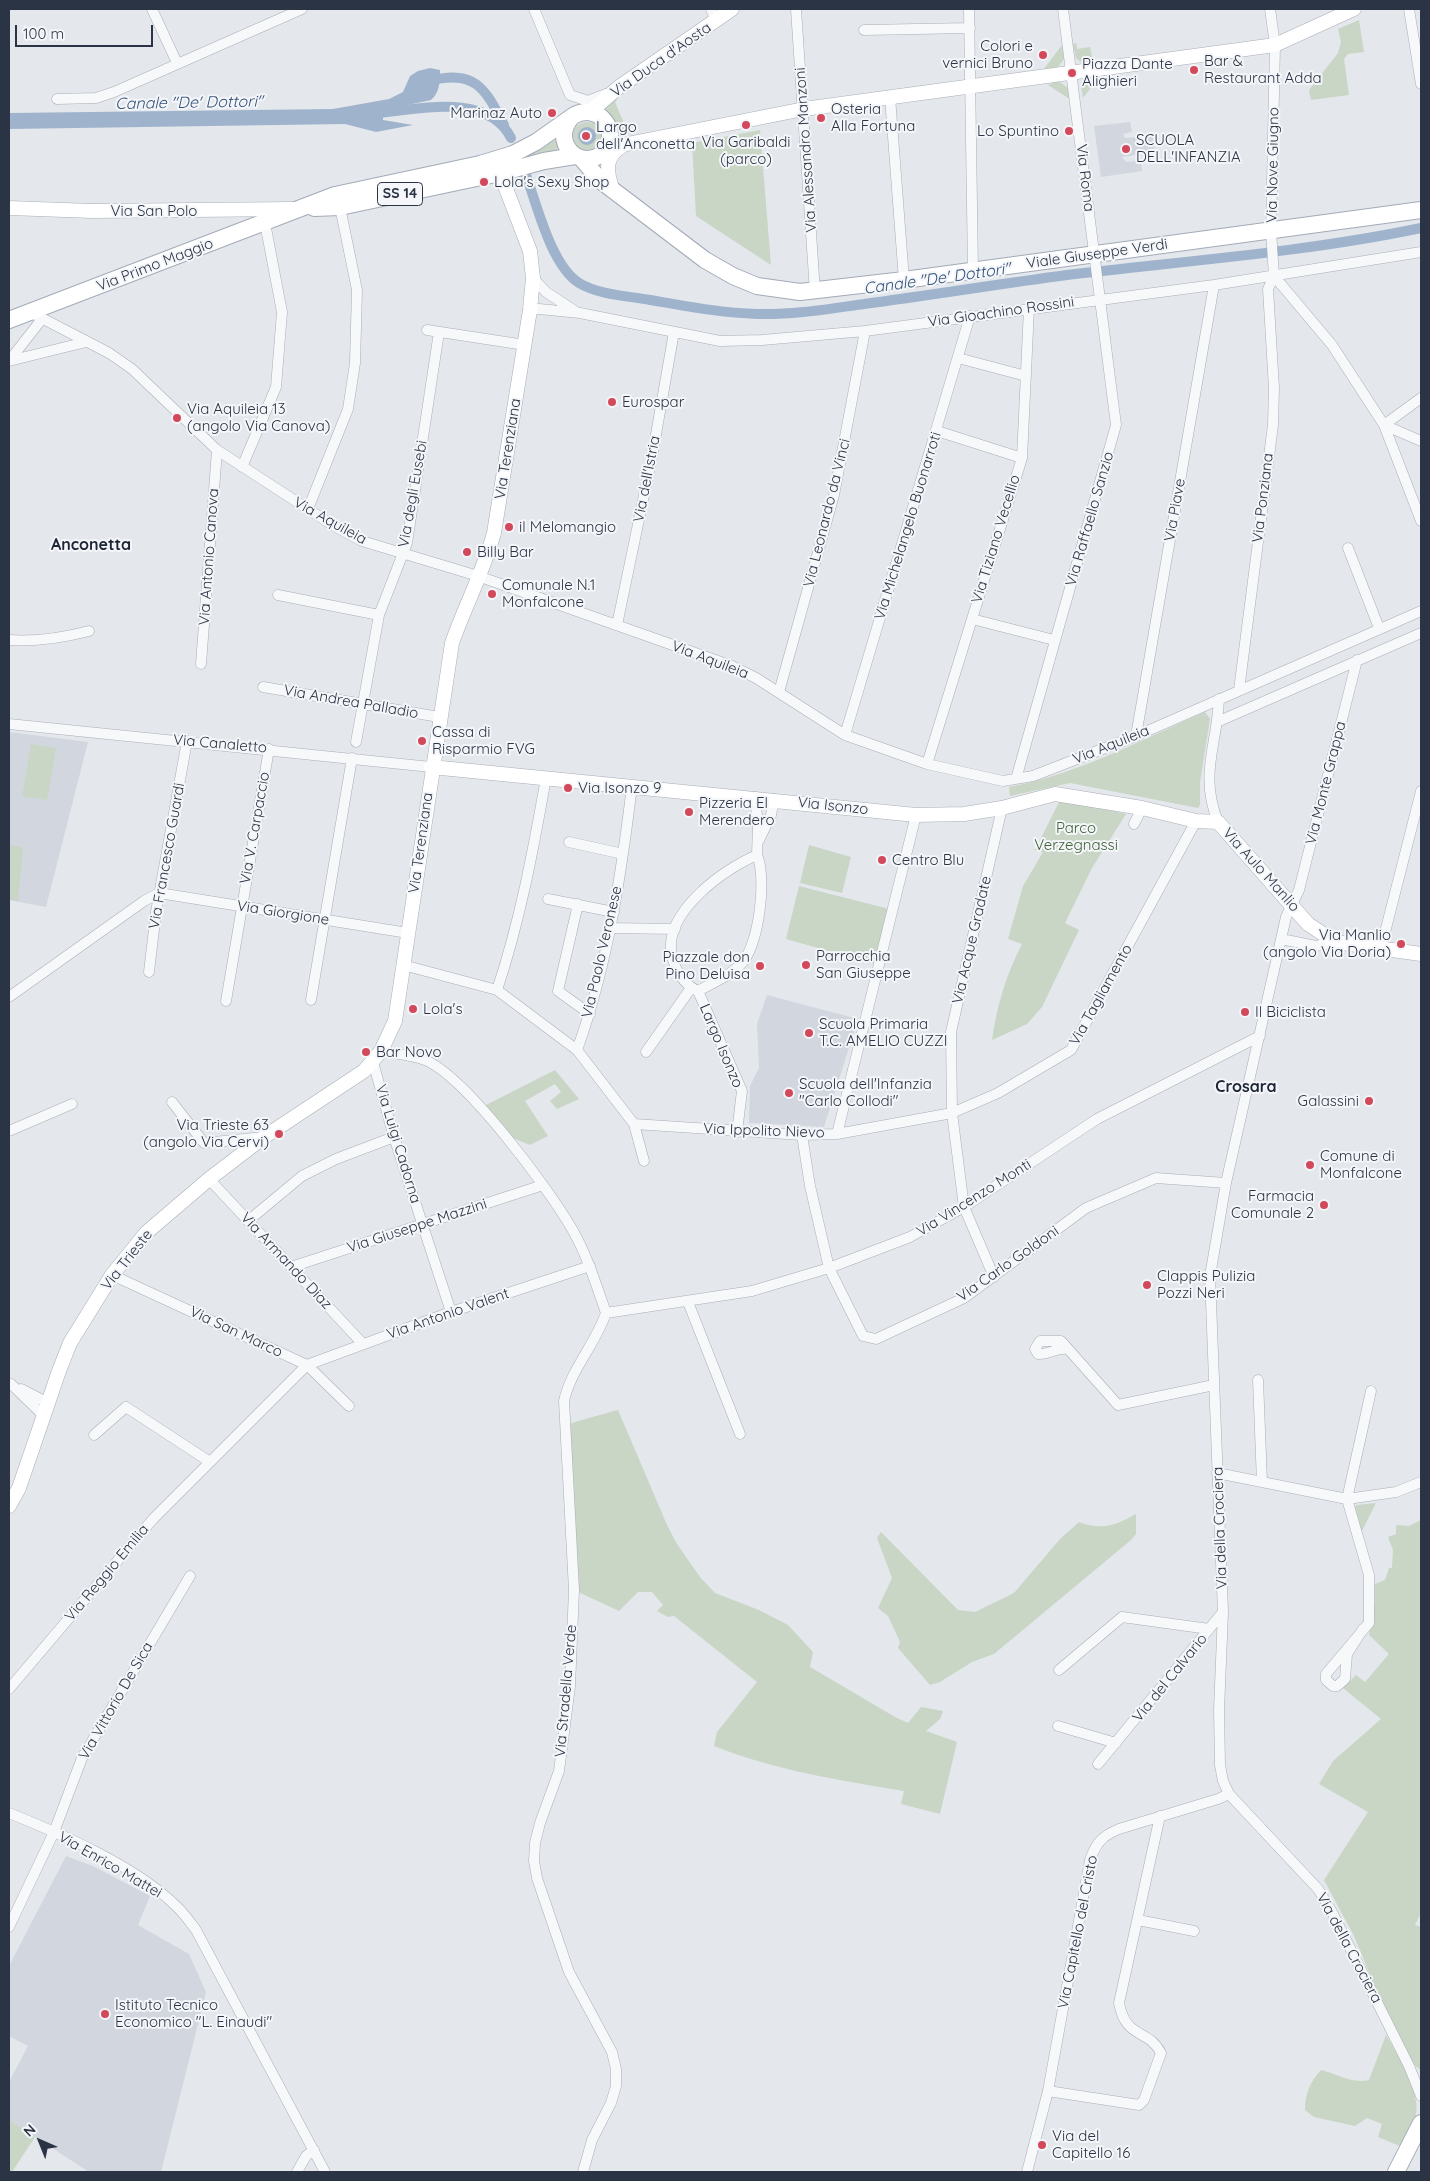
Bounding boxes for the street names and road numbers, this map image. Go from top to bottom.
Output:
street label: Via Duca d'Aosta [607,19,715,101]
street label: Via Alessandro Manzoni [791,67,821,233]
street label: Via Nove Giugno [1263,107,1283,223]
street label: Via Roma [1072,143,1098,213]
road number: SS 14 [378,182,422,205]
street label: Via San Polo [111,202,197,220]
street label: Via Primo Maggio [94,234,216,296]
street label: Viale Giuseppe Verdi [1025,235,1169,273]
street label: Via Gioachino Rossini [927,293,1075,331]
street label: Via Terenziana [491,397,525,501]
street label: Via Michelangelo Buonarroti [871,430,945,622]
street label: Via dell'Istria [630,434,664,524]
street label: Via Leonardo da Vinci [800,437,854,589]
street label: Via degli Eusebi [395,439,431,549]
street label: Via Raffaello Sanzio [1062,449,1118,589]
street label: Via Ponziana [1249,452,1277,544]
street label: Via Tiziano Vecellio [968,473,1024,605]
street label: Via Piave [1161,477,1189,543]
street label: Via Antonio Canova [195,488,223,626]
street label: Via Aquileia [290,493,370,549]
street label: Via Aquileia [669,637,751,683]
street label: Via Andrea Palladio [282,681,420,723]
street label: Via Monte Grappa [1302,719,1350,847]
street label: Via Aquileia [1070,721,1152,769]
street label: Via Canaletto [172,731,268,757]
street label: Via V. Carpaccio [236,770,274,886]
street label: Via Francesco Guardi [145,782,189,930]
street label: Via Terenziana [405,791,437,895]
street label: Via Isonzo [797,793,869,819]
street label: Via Aulo Manlio [1219,824,1303,916]
street label: Via Acque Gradate [949,874,995,1006]
street label: Via Paolo Veronese [578,884,626,1020]
street label: Via Giorgione [235,897,331,929]
street label: Via Tagliamento [1066,941,1136,1049]
street label: Largo Isonzo [695,1001,747,1091]
street label: Via Luigi Cadorna [371,1082,425,1206]
street label: Via Ippolito Nievo [703,1120,825,1142]
street label: Via Vincenzo Monti [913,1155,1035,1241]
street label: Via Giuseppe Mazzini [345,1195,489,1257]
street label: Via Armando Diaz [237,1209,335,1313]
street label: Via Carlo Goldoni [954,1222,1062,1306]
street label: Via Trieste [98,1226,156,1294]
street label: Via Antonio Valent [384,1285,512,1343]
street label: Via San Marco [187,1303,285,1361]
street label: Via della Crociera [1209,1466,1231,1590]
street label: Via Reggio Emilia [61,1521,153,1625]
street label: Via Stradella Verde [551,1624,581,1758]
street label: Via del Calvario [1129,1630,1211,1726]
street label: Via Vittorio De Sica [75,1639,157,1763]
street label: Via Enrico Mattei [55,1828,165,1902]
street label: Via Capitello del Cristo [1054,1854,1102,2010]
street label: Via della Crociera [1312,1890,1386,2006]

